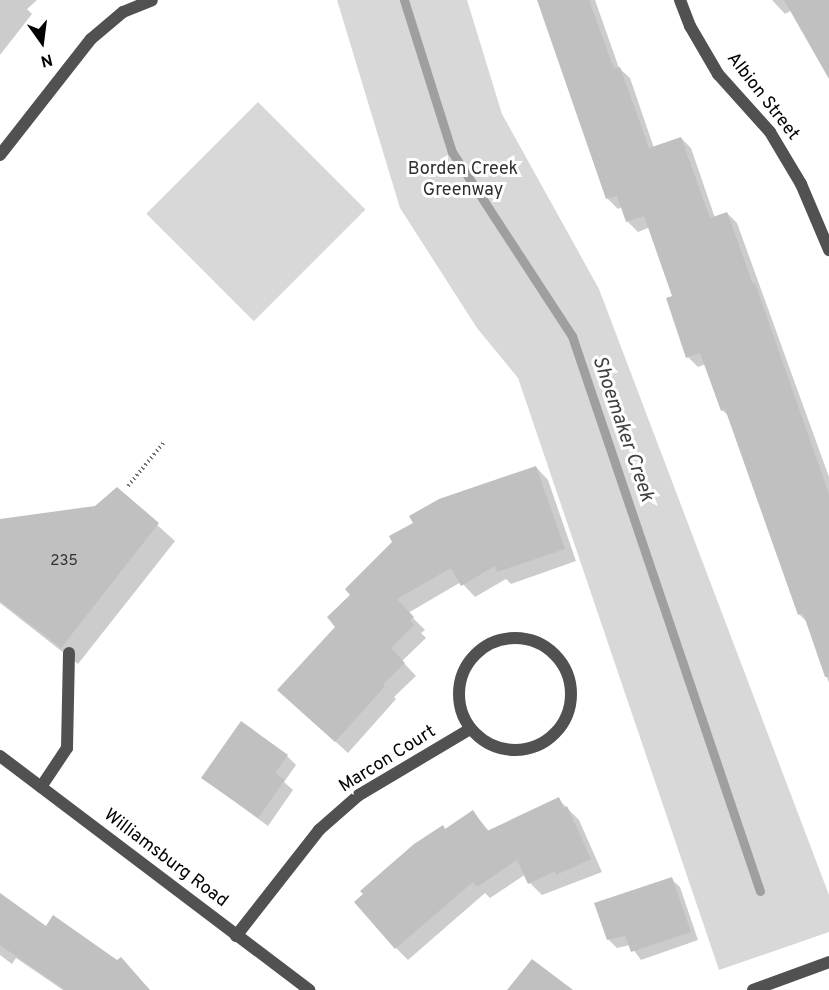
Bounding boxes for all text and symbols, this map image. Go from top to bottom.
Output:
north arrow [12,12,72,72]
text: N [38,48,54,71]
street label: Albion Street [721,49,803,145]
park label: Borden Creek Greenway [408,160,518,202]
water label: Shoemaker Creek [586,353,658,505]
house number: 235 [50,553,78,571]
street label: Marcon Court [336,722,440,798]
street label: Williamsburg Road [99,805,231,913]

